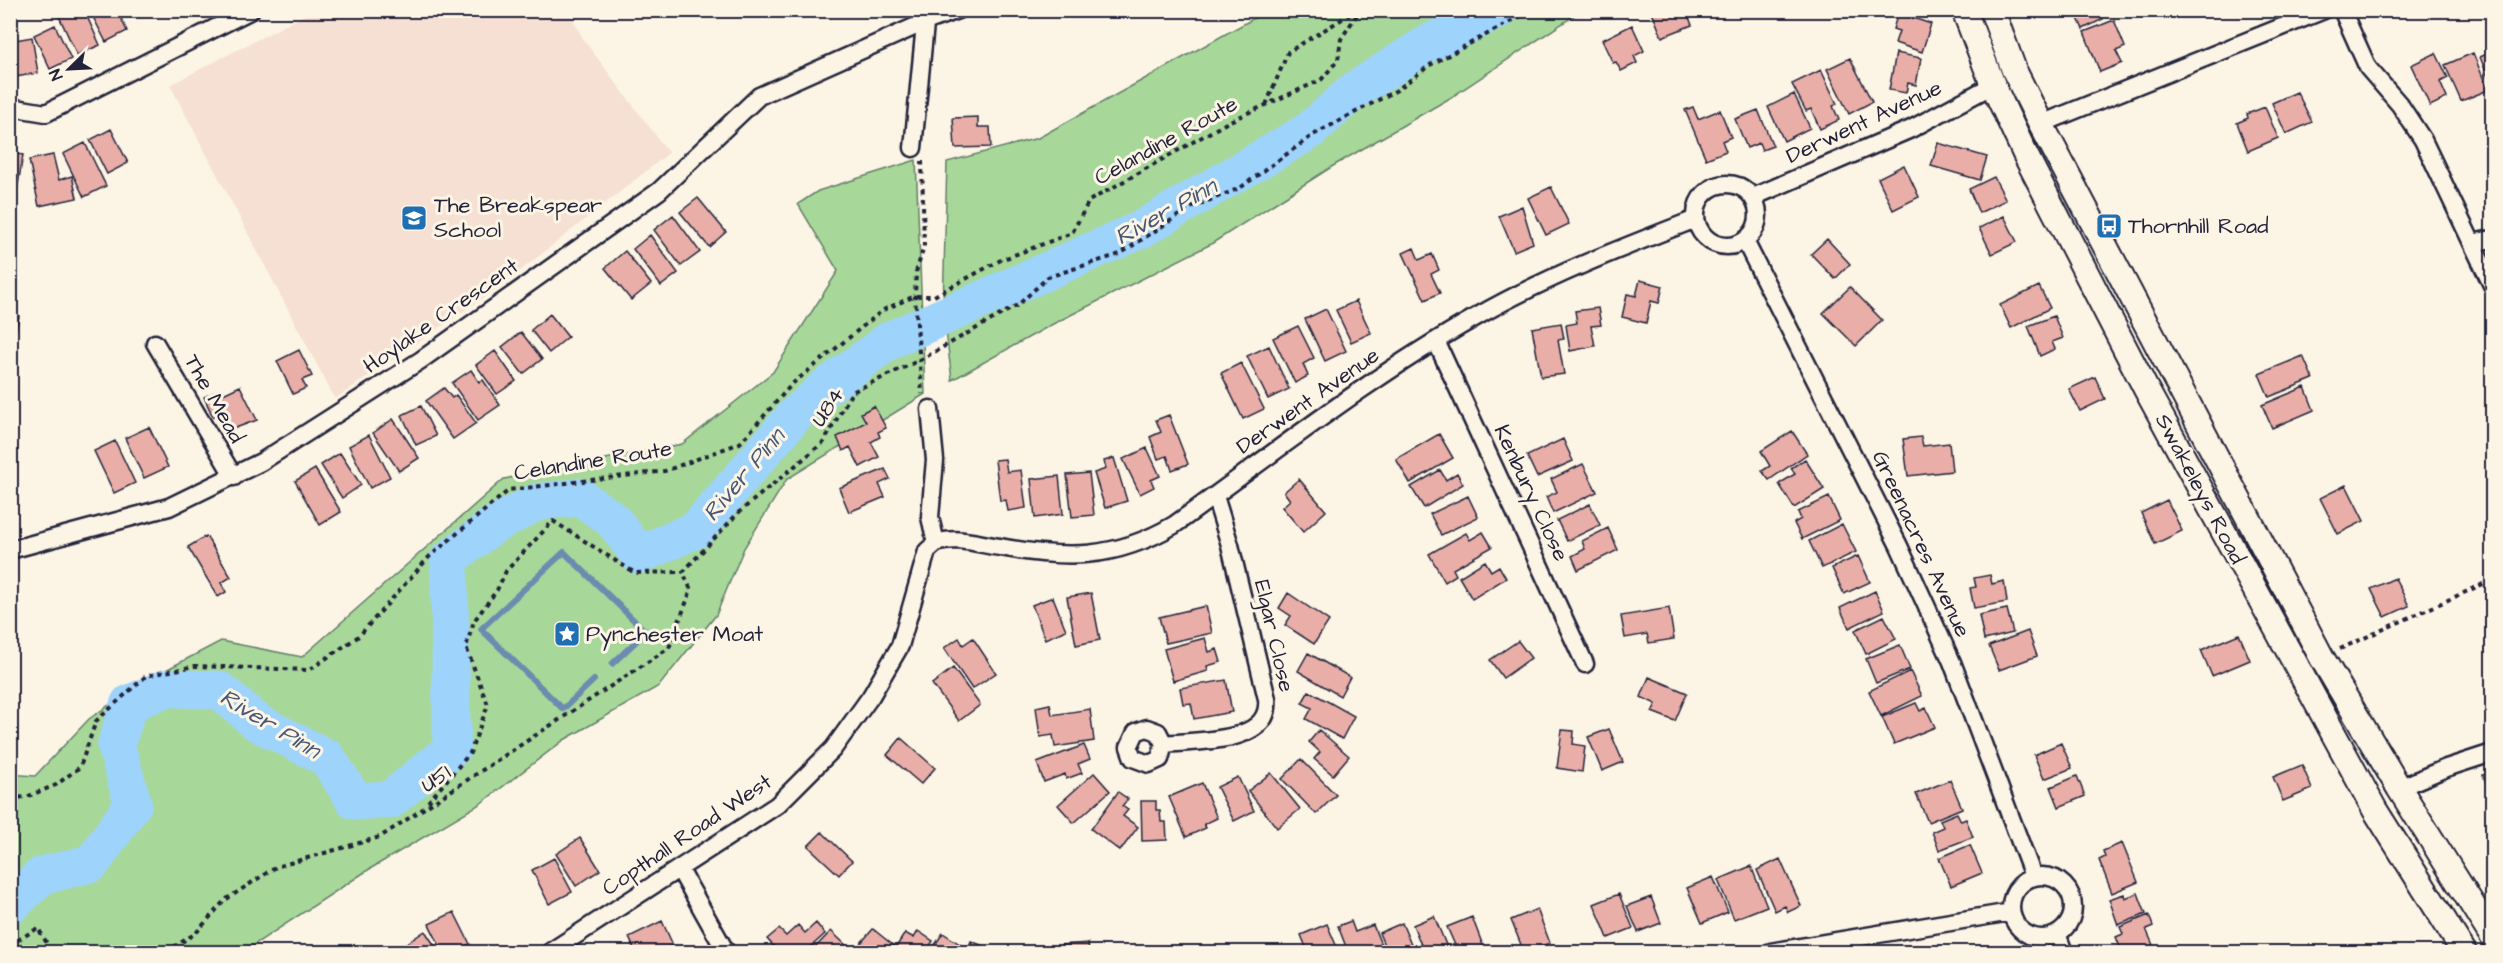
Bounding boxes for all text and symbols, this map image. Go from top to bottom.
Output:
north arrow [39,39,99,99]
text: N [44,66,68,84]
street label: Derwent Avenue [1781,72,1947,172]
street label: Celandine Route [1089,89,1243,193]
water label: River Pinn [1109,169,1225,254]
place label: The Breakspear School [434,190,602,246]
school or university icon: The Breakspear School [399,203,429,233]
bus stop icon: Thornhill Road [2094,211,2124,241]
place label: Thornhill Road [2128,211,2269,242]
street label: Hoylake Crescent [357,251,526,382]
street label: Derwent Avenue [1230,340,1386,462]
street label: The Mead [176,349,252,449]
street label: U84 [804,381,852,433]
street label: Swakeleys Road [2146,408,2253,570]
water label: River Pinn [695,420,794,529]
street label: Kenbury Close [1485,420,1576,567]
street label: Celandine Route [512,433,674,489]
street label: Greenacres Avenue [1864,446,1978,642]
street label: Elgar Close [1245,577,1302,695]
place icon: Pynchester Moat [552,619,582,649]
place label: Pynchester Moat [586,619,763,651]
water label: River Pinn [213,681,328,768]
street label: U51 [415,757,458,800]
street label: Copthall Road West [596,767,778,903]

